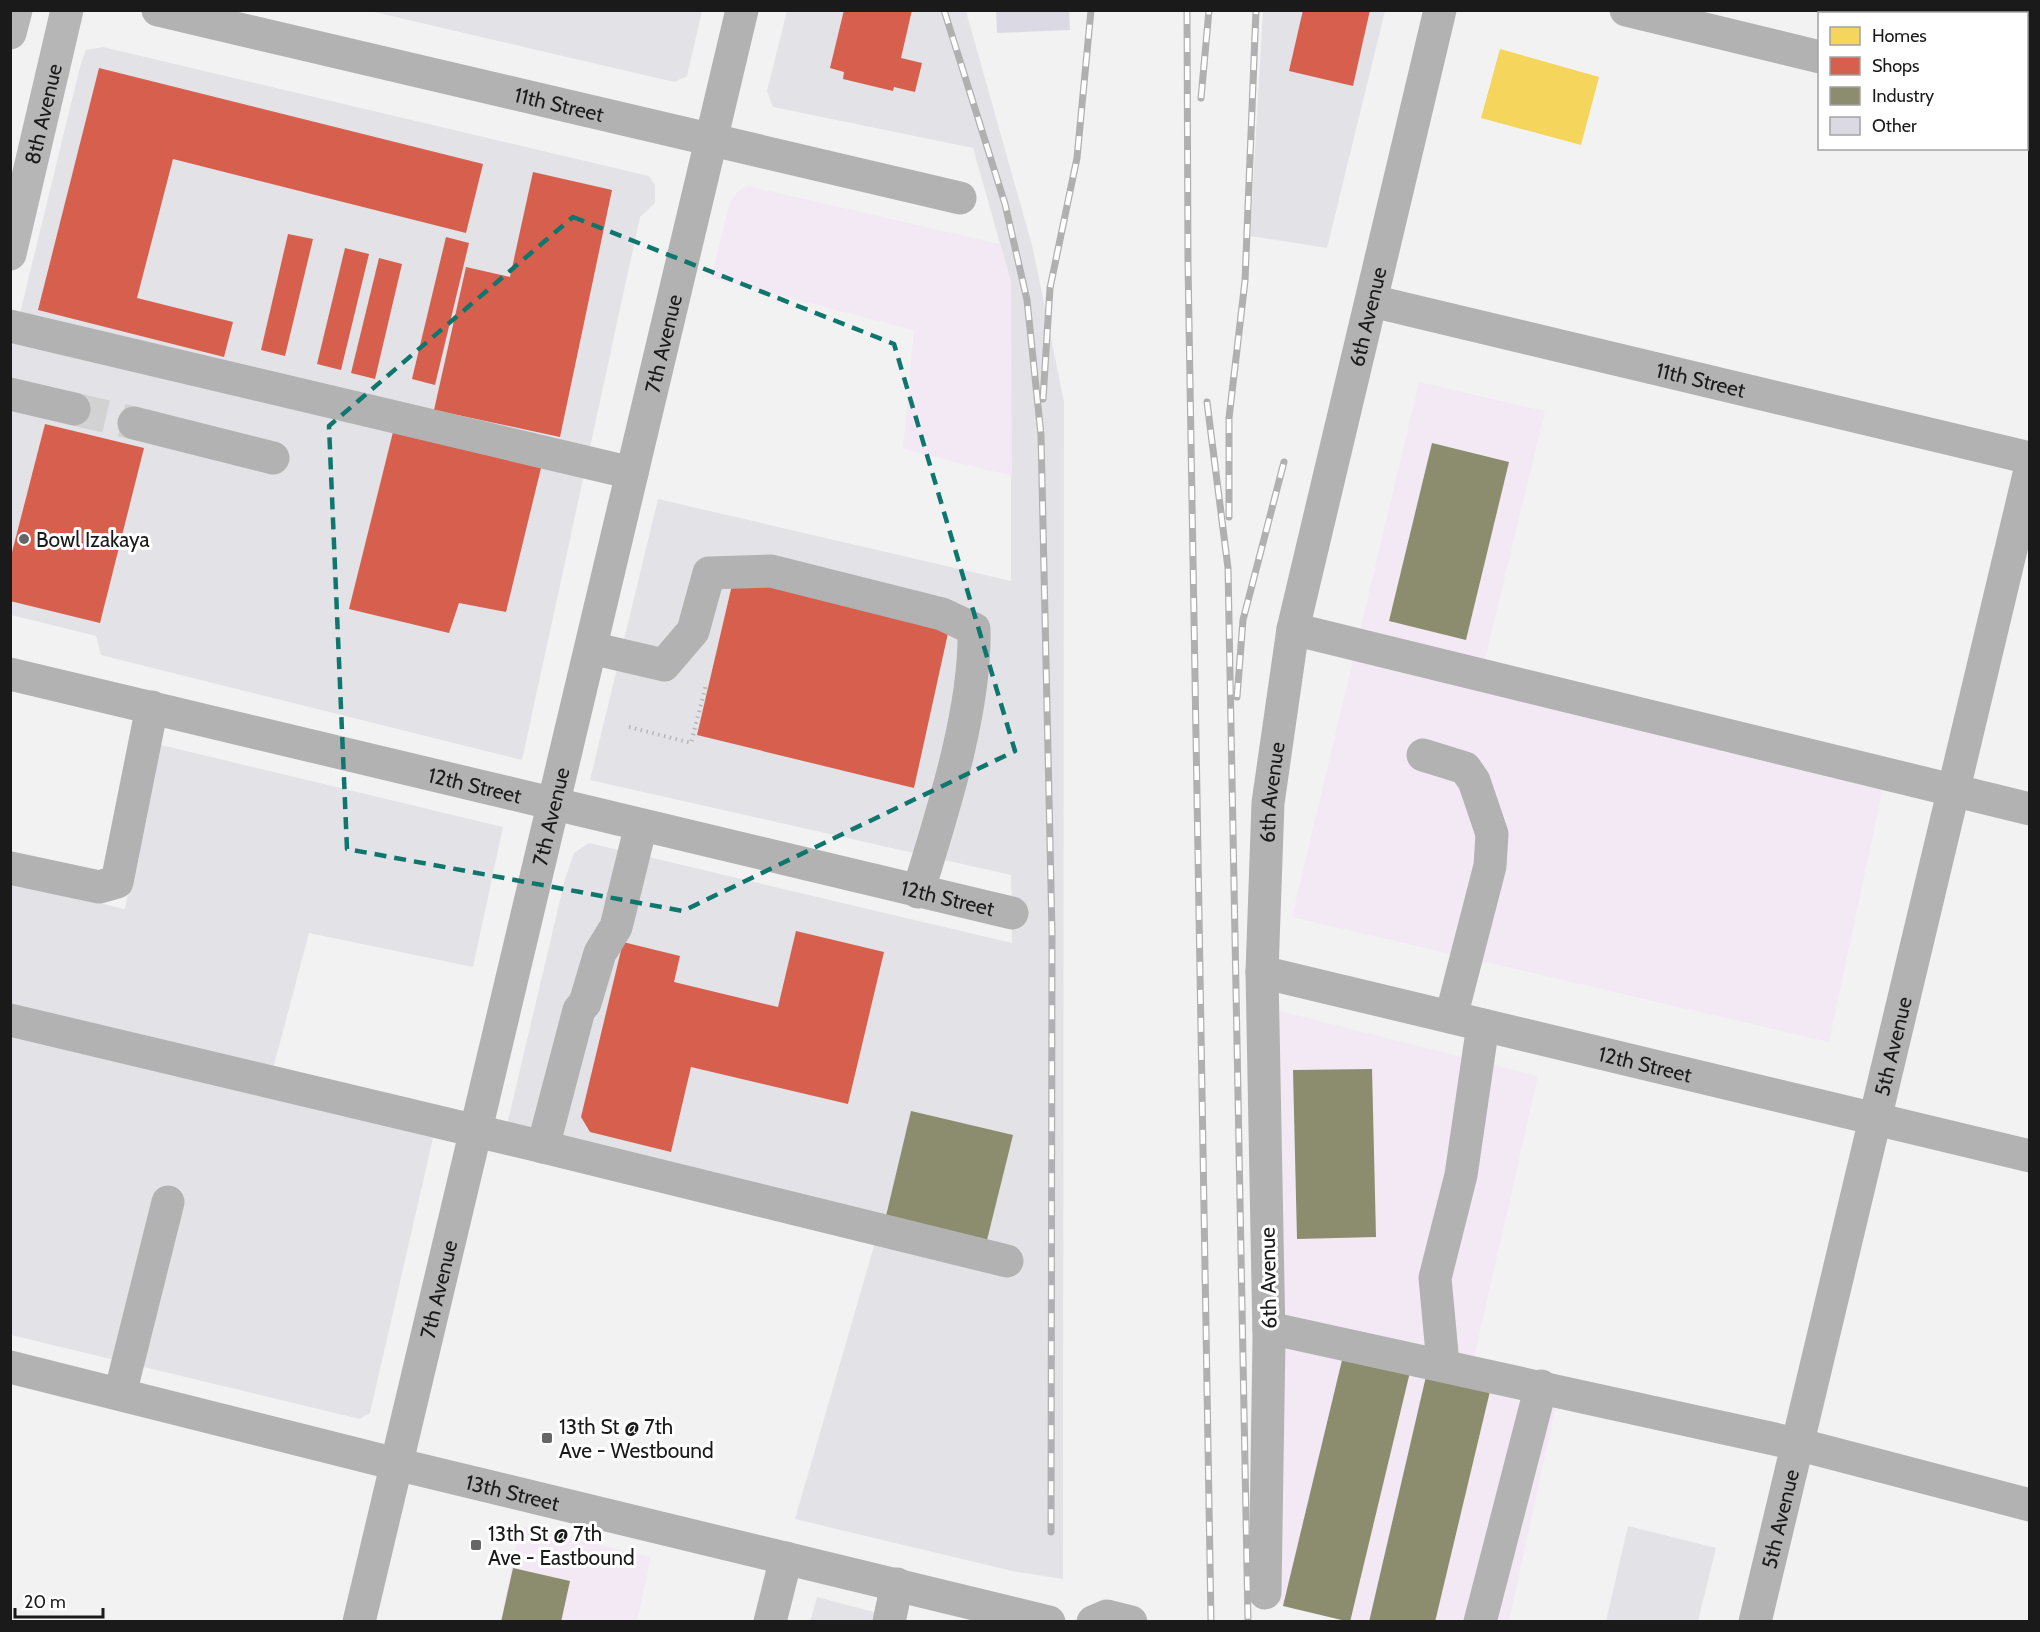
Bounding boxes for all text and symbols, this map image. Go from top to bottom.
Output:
legend [1818,12,2028,150]
text: Homes [1872,25,1927,47]
text: Shops [1872,55,1920,77]
street label: 8th Avenue [19,61,67,167]
street label: 11th Street [512,81,606,127]
text: Industry [1872,85,1934,107]
text: Other [1872,115,1917,137]
street label: 6th Avenue [1343,264,1391,369]
street label: 7th Avenue [639,292,687,395]
street label: 11th Street [1654,357,1748,402]
place label: Bowl Izakaya [36,527,150,552]
marker: Bowl Izakaya [17,532,31,546]
street label: 6th Avenue [1254,740,1289,844]
street label: 12th Street [426,762,524,808]
street label: 7th Avenue [527,764,574,868]
street label: 12th Street [899,874,997,921]
street label: 5th Avenue [1869,994,1916,1098]
street label: 12th Street [1596,1041,1694,1087]
street label: 6th Avenue [1255,1227,1281,1329]
street label: 7th Avenue [414,1237,462,1341]
place label: 13th St @ 7th Ave - Westbound [559,1414,714,1463]
marker: 13th St @ 7th Ave - Westbound [540,1431,554,1445]
street label: 5th Avenue [1756,1467,1804,1571]
street label: 13th Street [463,1469,562,1516]
place label: 13th St @ 7th Ave - Eastbound [488,1521,635,1570]
marker: 13th St @ 7th Ave - Eastbound [469,1538,483,1552]
scale bar [15,1581,104,1619]
text: 20 m [24,1591,66,1613]

